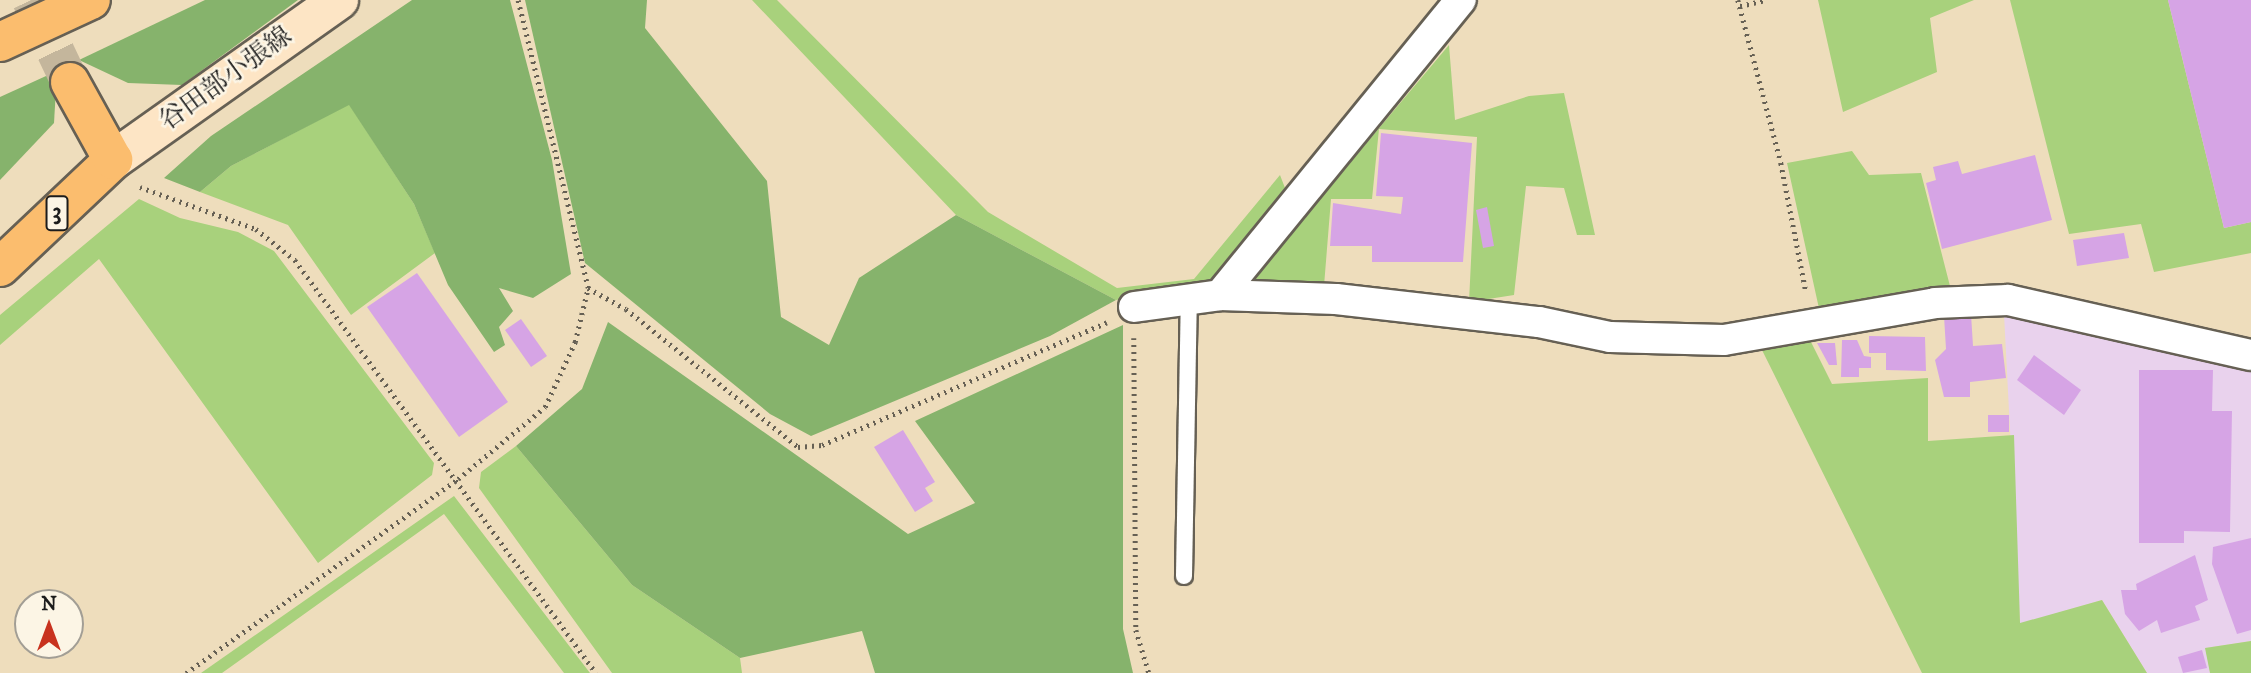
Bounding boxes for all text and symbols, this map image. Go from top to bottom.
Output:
street label: 谷田部小張線 [154,21,298,137]
road number: 3 [45,192,69,233]
north arrow [14,589,84,659]
text: N [41,593,57,616]

